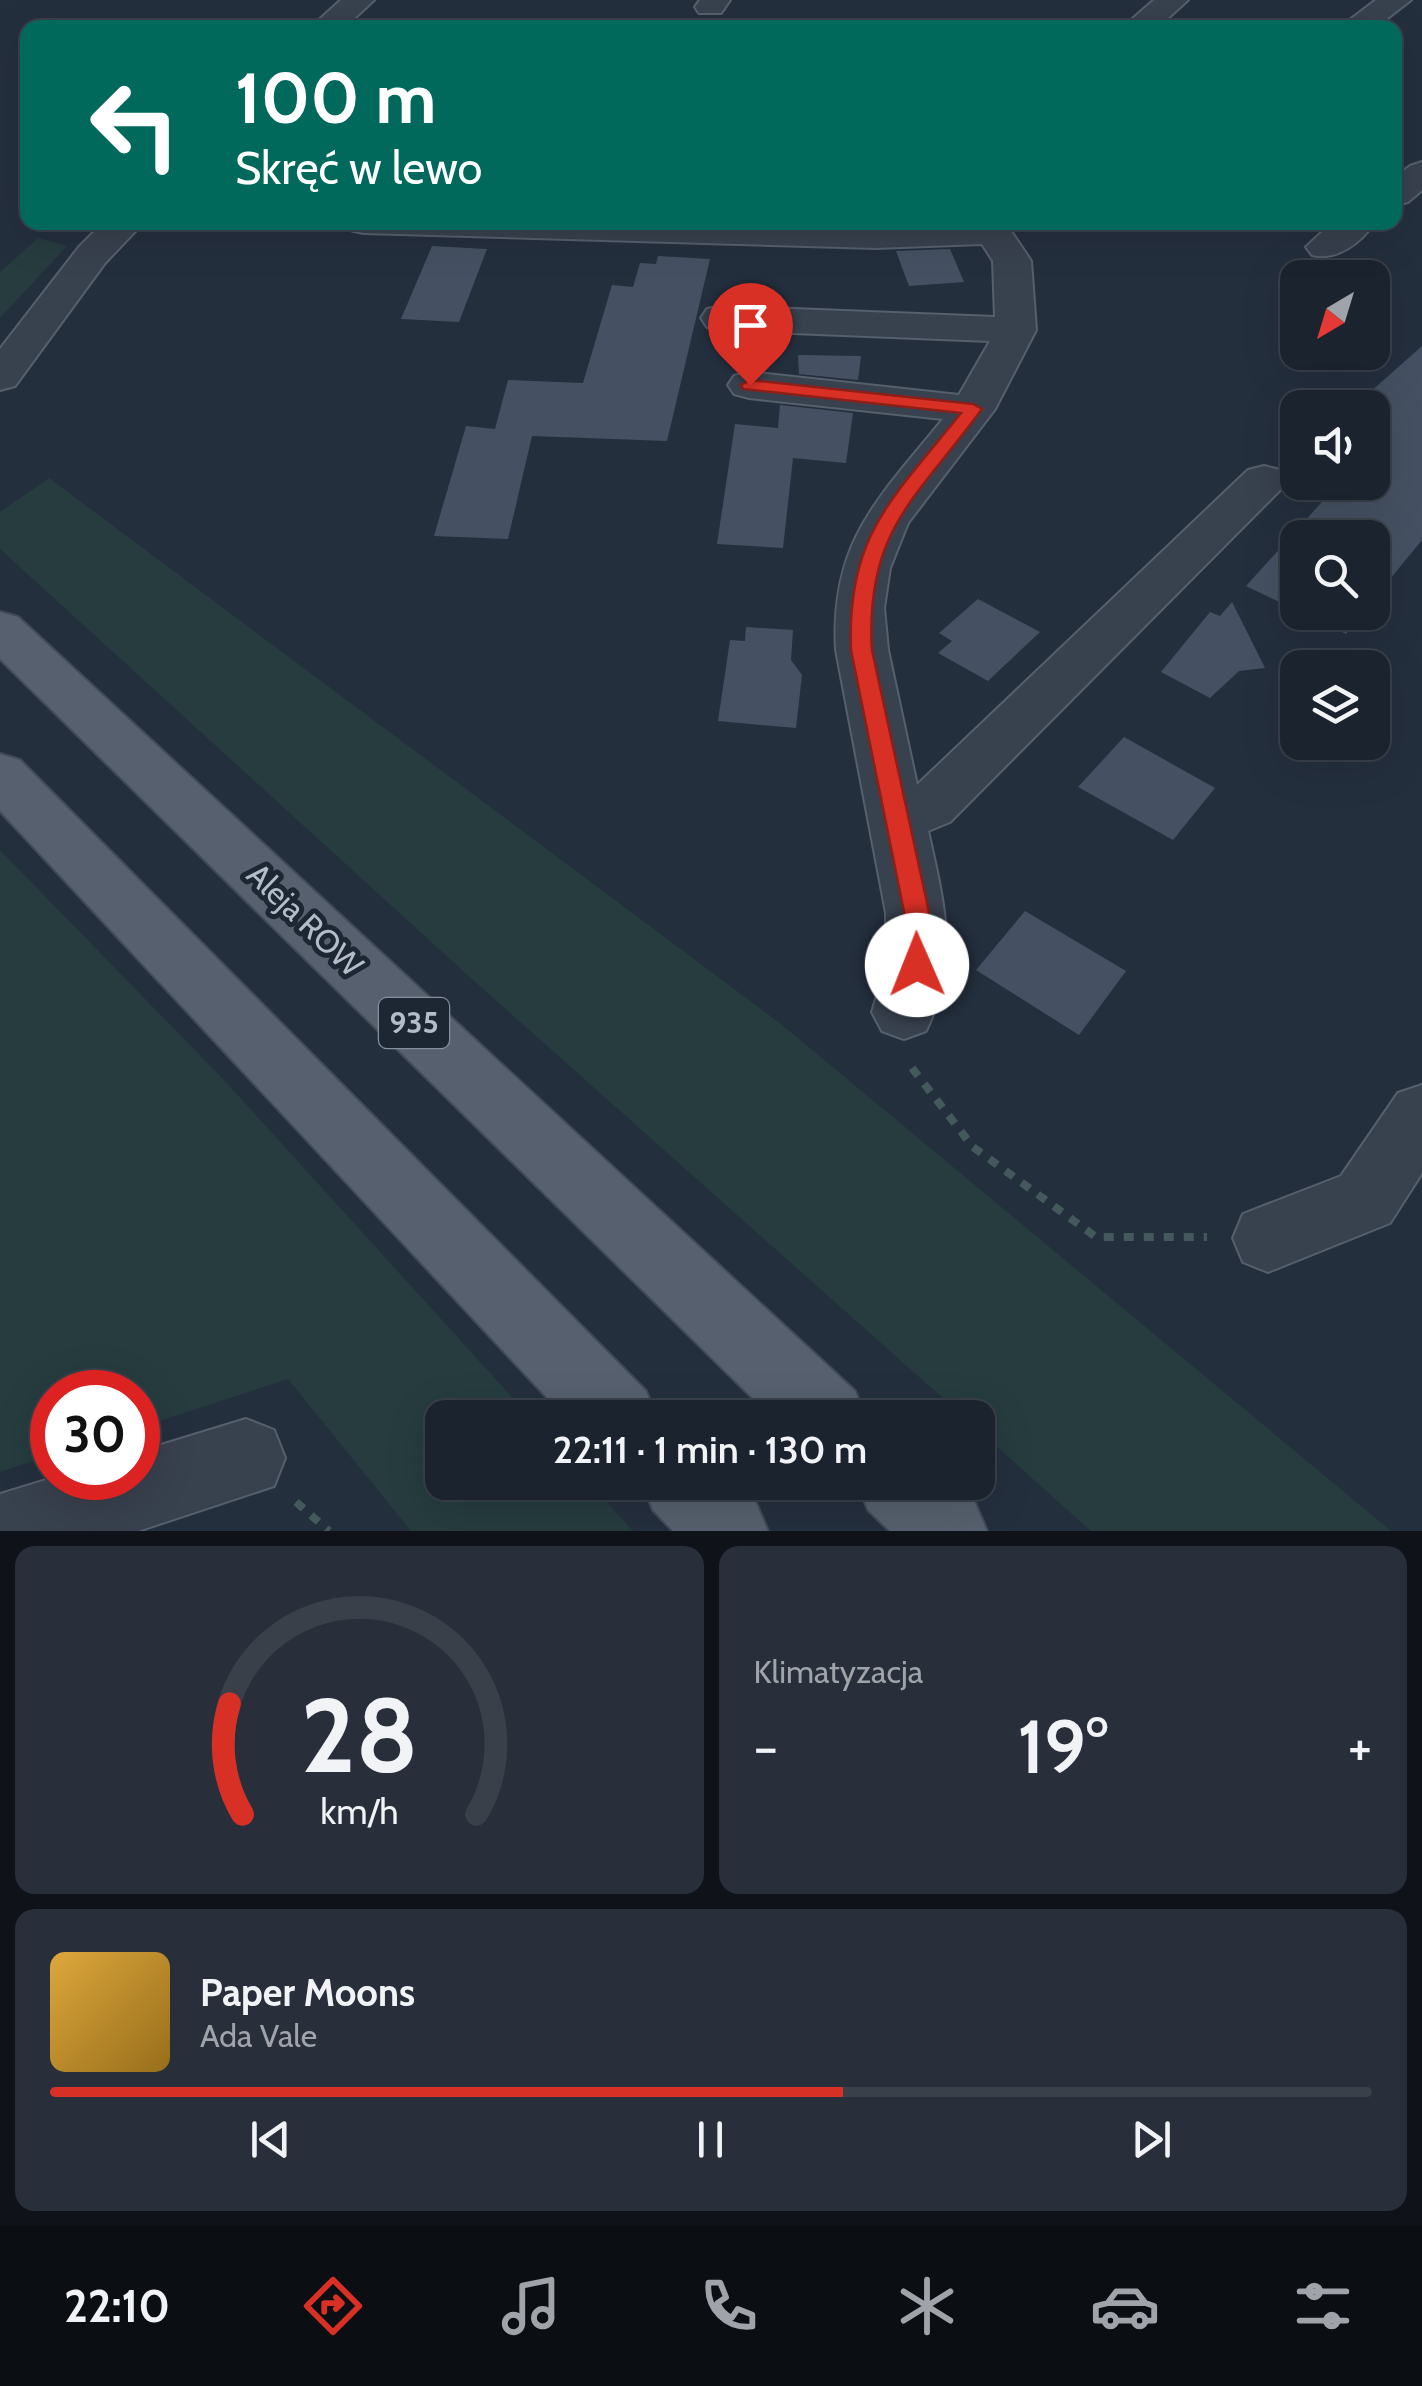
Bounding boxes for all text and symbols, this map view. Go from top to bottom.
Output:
text: 100 m [235,55,436,141]
icon: left [70,60,200,190]
text: Skręć w lewo [235,141,482,195]
north arrow [1280,260,1390,370]
map controls [1280,260,1390,760]
pin [708,283,793,386]
icon: arrive [723,298,778,353]
button: sound [1280,390,1390,500]
button: search [1280,520,1390,630]
button: layers [1280,650,1390,760]
street label: Aleja ROW [239,855,372,985]
position arrow [865,913,969,1017]
road number: 935 [379,998,449,1048]
speed limit sign: 30 [30,1370,160,1500]
text: 22:11 · 1 min · 130 m [553,1426,867,1473]
text: Klimatyzacja [754,1652,923,1691]
text: 28 [300,1672,418,1798]
text: 19° [1017,1701,1108,1792]
text: − [754,1713,778,1780]
text: + [1348,1713,1372,1780]
text: km/h [320,1790,398,1833]
text: Paper Moons [200,1969,415,2016]
text: Ada Vale [200,2016,317,2055]
icon: previous [243,2112,298,2167]
icon: pause [683,2112,738,2167]
icon: next [1124,2112,1179,2167]
icon: directions [298,2271,368,2341]
icon: music [496,2271,566,2341]
icon: phone [694,2271,764,2341]
icon: climate [892,2271,962,2341]
icon: car [1090,2271,1160,2341]
icon: filters [1288,2271,1358,2341]
text: 22:10 [64,2279,170,2333]

